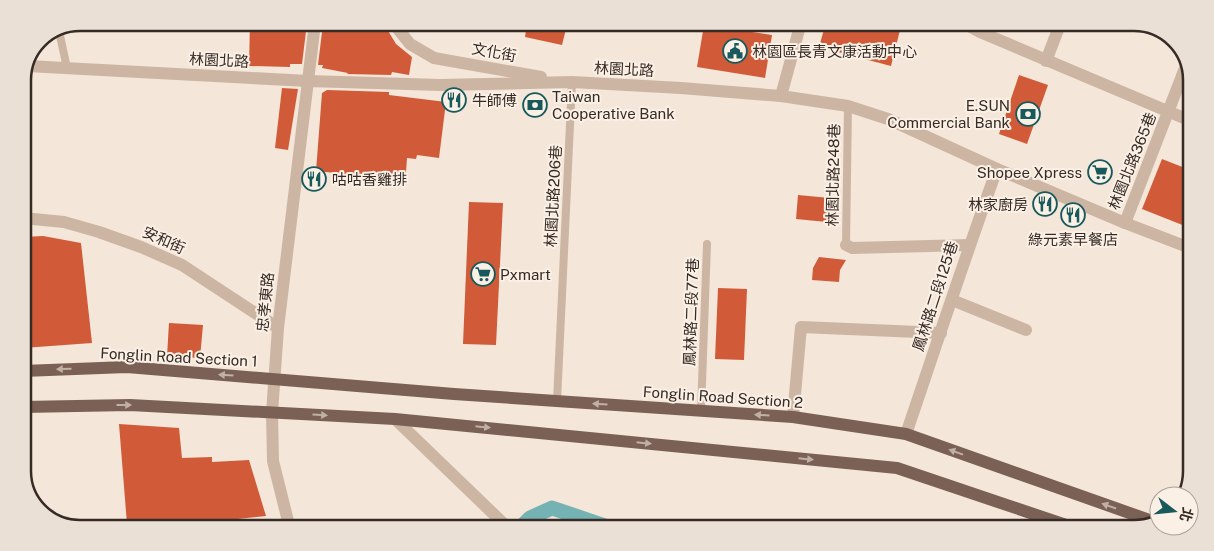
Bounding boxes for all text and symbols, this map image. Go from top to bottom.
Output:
public building icon: 林園區長青文康活動中心 [722,38,748,64]
street label: 文化街 [470,40,518,64]
place label: 林園區長青文康活動中心 [752,43,917,60]
street label: 林園北路 [189,50,249,70]
street label: 林園北路 [594,59,654,79]
restaurant icon: 牛師傅 [441,87,467,113]
place label: Taiwan Cooperative Bank [552,88,675,122]
place label: 牛師傅 [472,92,517,109]
bank icon: Taiwan Cooperative Bank [522,92,548,118]
place label: E.SUN Commercial Bank [887,97,1010,131]
bank icon: E.SUN Commercial Bank [1015,101,1041,127]
street label: 林園北路365巷 [1105,110,1159,212]
street label: 林園北路248巷 [824,123,842,227]
street label: 林園北路206巷 [542,144,564,248]
supermarket icon: Shopee Xpress [1087,159,1113,185]
place label: Shopee Xpress [977,164,1082,181]
restaurant icon: 咕咕香雞排 [301,166,327,192]
place label: 咕咕香雞排 [332,171,407,188]
restaurant icon: 林家廚房 [1032,191,1058,217]
place label: 林家廚房 [968,196,1028,213]
restaurant icon: 綠元素早餐店 [1060,202,1086,228]
street label: 安和街 [140,223,188,257]
place label: 綠元素早餐店 [1028,231,1118,248]
street label: 鳳林路二段125巷 [909,239,961,353]
street label: 鳳林路二段77巷 [681,258,701,366]
supermarket icon: Pxmart [470,261,496,287]
place label: Pxmart [500,266,551,283]
street label: 忠孝東路 [253,271,277,333]
street label: Fonglin Road Section 1 [100,344,258,370]
one-way arrow [56,365,72,373]
one-way arrow [218,370,234,378]
street label: Fonglin Road Section 2 [642,383,804,411]
one-way arrow [592,400,608,408]
one-way arrow [116,401,132,409]
one-way arrow [754,411,770,419]
one-way arrow [313,412,329,420]
one-way arrow [475,423,491,431]
one-way arrow [636,439,652,447]
one-way arrow [948,447,963,455]
one-way arrow [798,455,814,463]
north arrow [1149,486,1199,536]
one-way arrow [1101,502,1116,509]
text: 北 [1177,506,1196,524]

